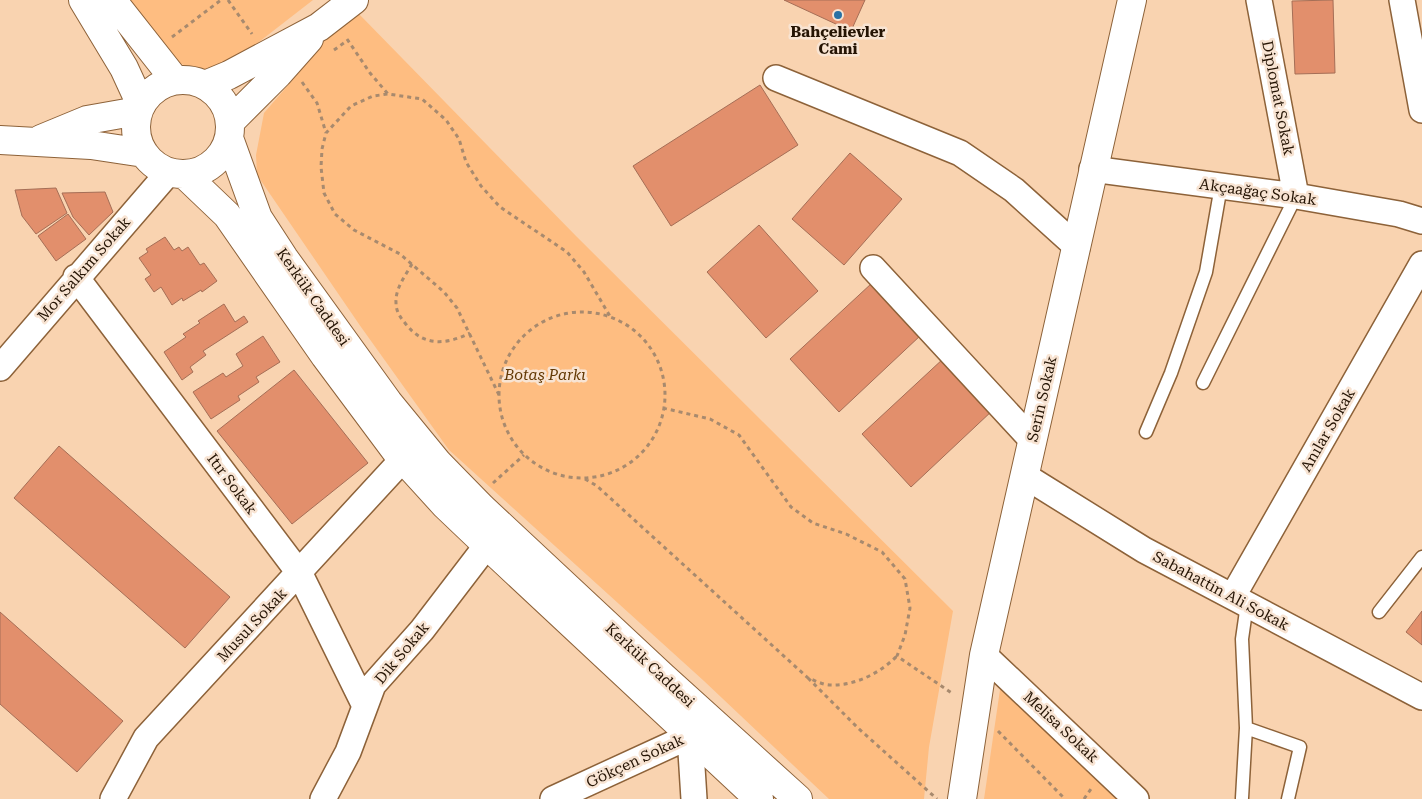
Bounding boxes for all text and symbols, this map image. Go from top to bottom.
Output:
marker: Bahçelievler Cami [832,9,844,21]
place label: Bahçelievler Cami [791,23,886,58]
street label: Diplomat Sokak [1258,39,1298,157]
street label: Akçaağaç Sokak [1198,175,1318,209]
street label: Mor Salkım Sokak [34,213,135,325]
street label: Kerkük Caddesi [273,245,354,350]
street label: Serin Sokak [1023,354,1061,444]
park label: Botaş Parkı [503,366,586,384]
street label: Anılar Sokak [1297,385,1359,475]
street label: Itır Sokak [203,450,261,518]
street label: Sabahattin Ali Sokak [1150,547,1293,635]
street label: Musul Sokak [213,584,291,665]
street label: Dik Sokak [371,618,433,688]
street label: Kerkük Caddesi [602,619,698,711]
street label: Melisa Sokak [1020,688,1103,767]
street label: Gökçen Sokak [583,730,687,792]

